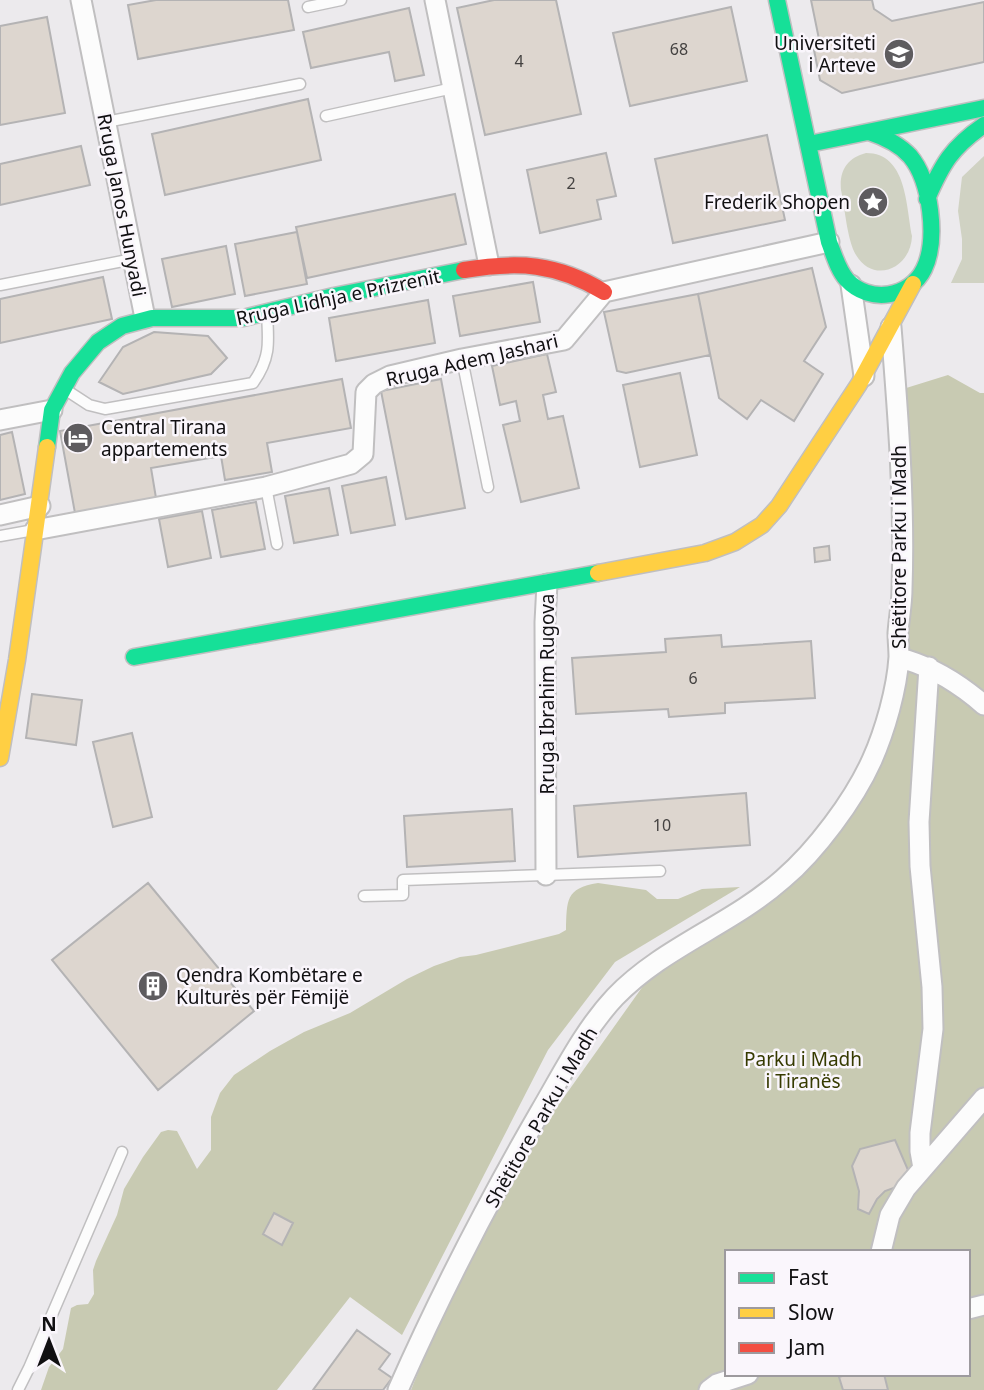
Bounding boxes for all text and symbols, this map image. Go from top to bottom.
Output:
place label: Universiteti i Arteve [774,30,876,78]
school or university icon: Universiteti i Arteve [882,37,916,71]
house number: 68 [670,38,688,60]
house number: 4 [514,50,524,72]
street label: Rruga Janos Hunyadi [91,111,153,299]
house number: 2 [566,172,576,194]
place icon: Frederik Shopen [856,185,890,219]
place label: Frederik Shopen [704,189,850,215]
street label: Rruga Lidhja e Prizrenit [234,263,443,331]
street label: Rruga Adem Jashari [383,328,561,392]
place label: Central Tirana appartements [101,414,227,462]
hotel icon: Central Tirana appartements [61,421,95,455]
street label: Shëtitore Parku i Madh [886,445,912,649]
street label: Rruga Ibrahim Rugova [534,594,560,794]
house number: 6 [688,667,698,689]
house number: 10 [653,814,671,836]
place label: Qendra Kombëtare e Kulturës për Fëmijë [176,962,363,1010]
building icon: Qendra Kombëtare e Kulturës për Fëmijë [136,969,170,1003]
street label: Shëtitore Parku i Madh [479,1022,603,1212]
park label: Parku i Madh i Tiranës [744,1046,862,1094]
legend [725,1250,970,1376]
text: Fast [788,1263,829,1291]
text: Slow [788,1298,834,1326]
north arrow [14,1306,84,1376]
text: N [41,1311,57,1337]
text: Jam [786,1333,825,1361]

